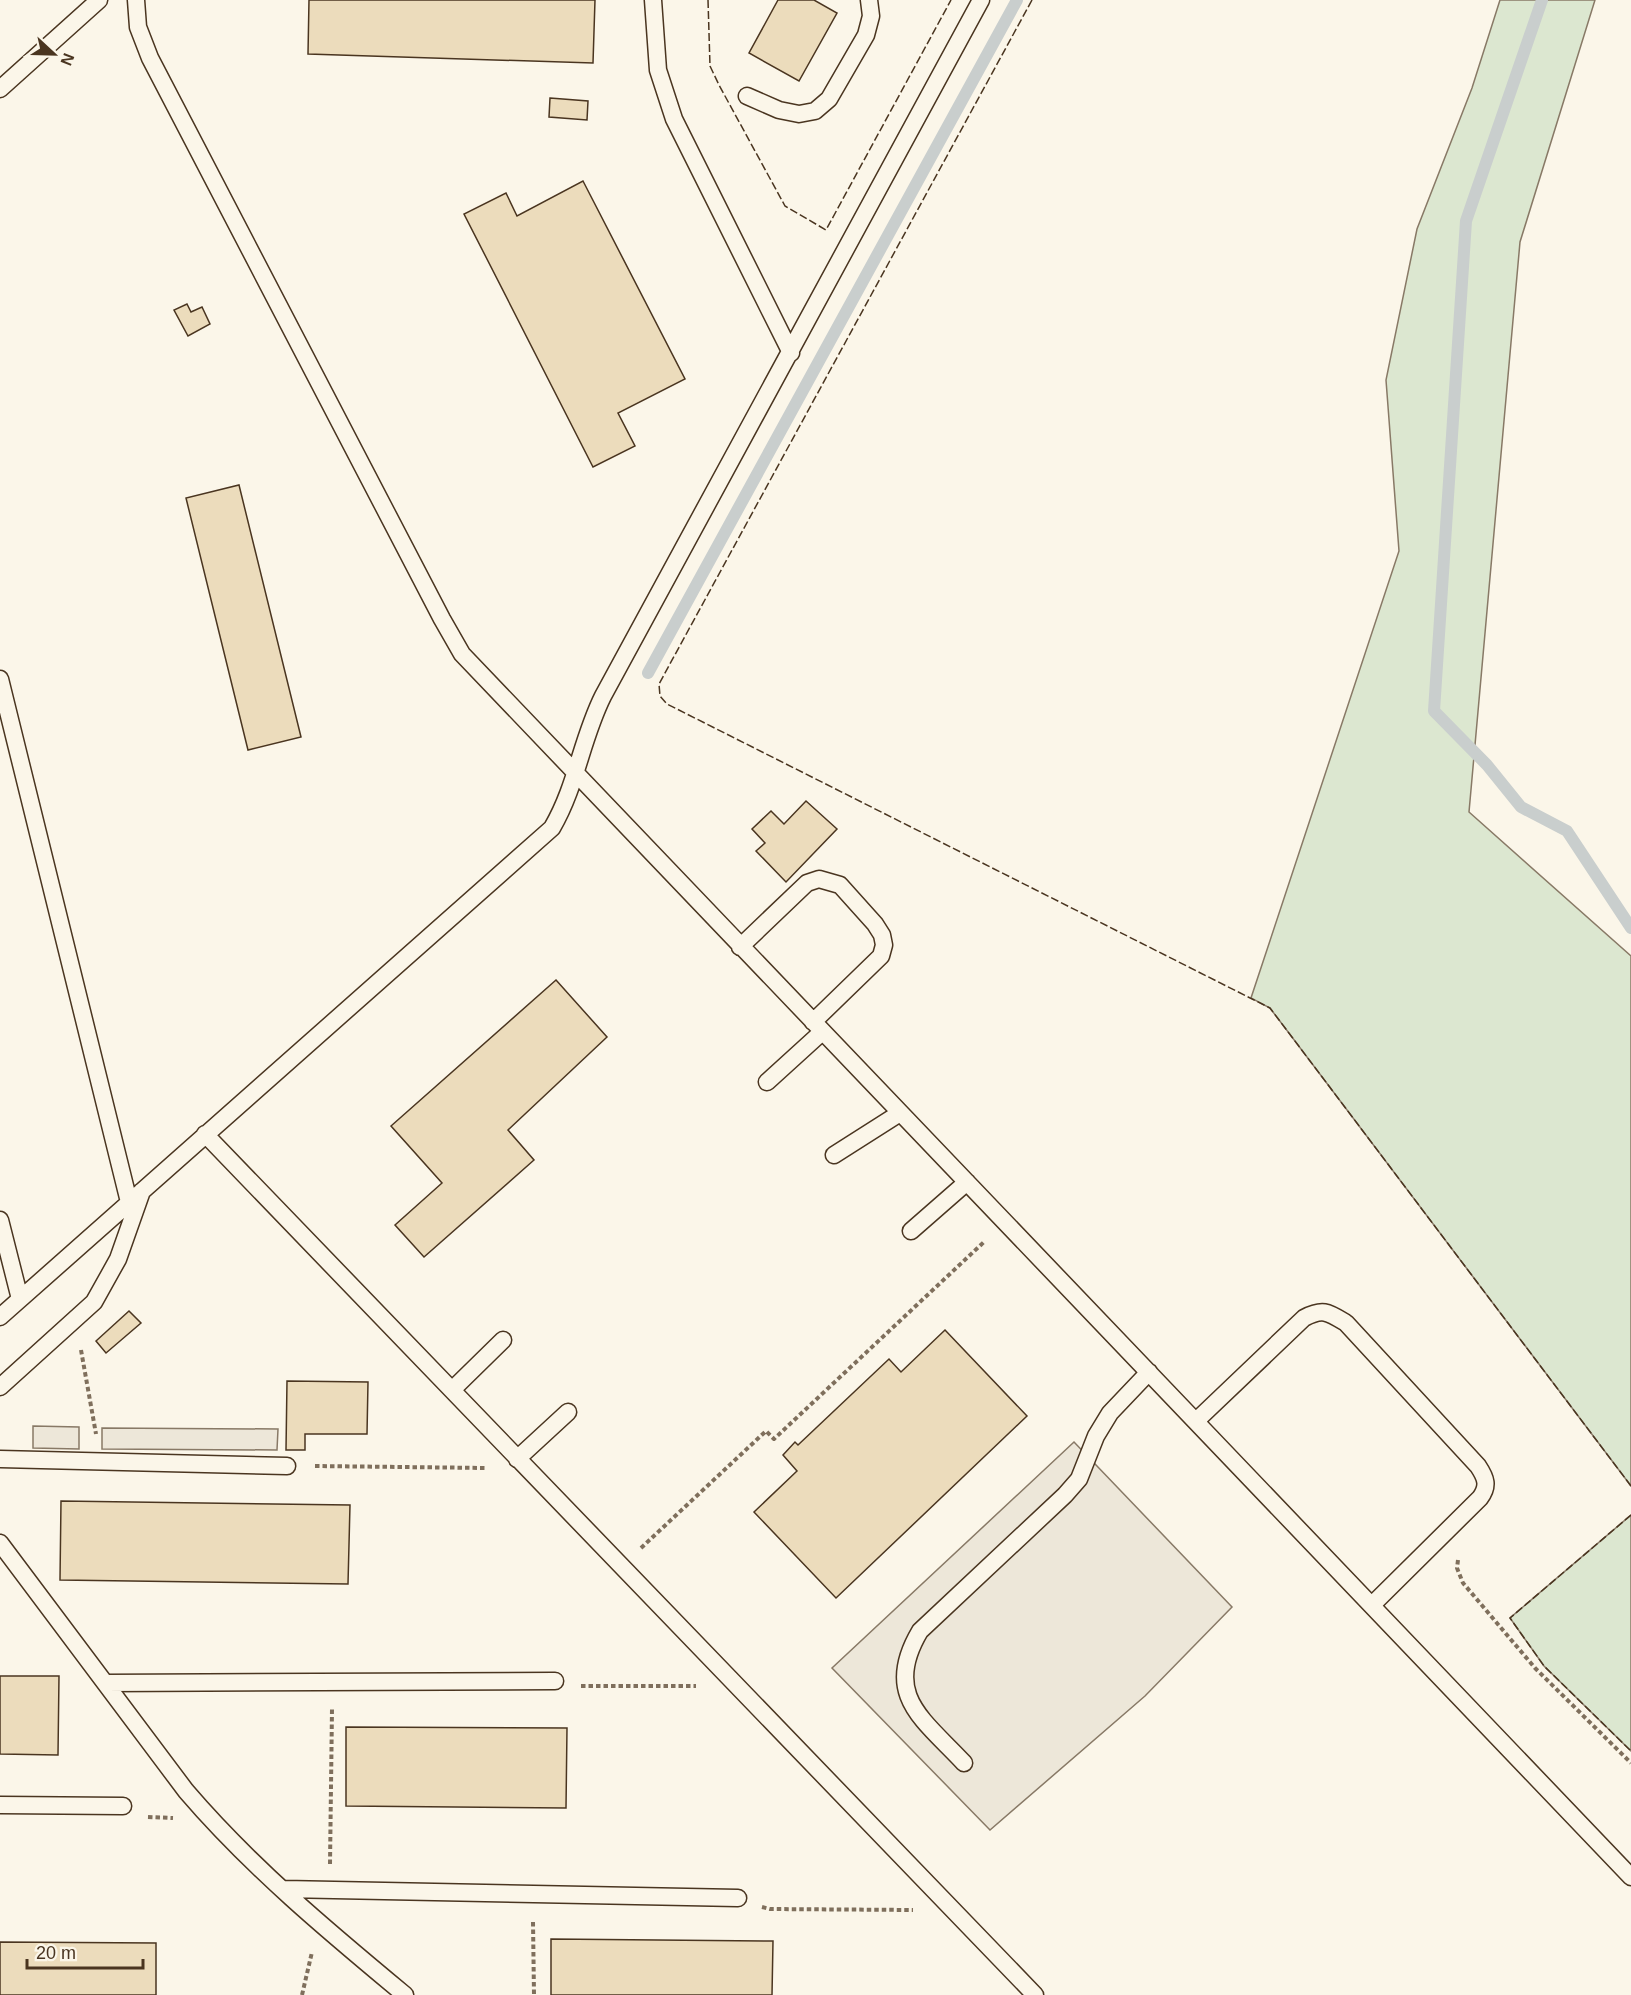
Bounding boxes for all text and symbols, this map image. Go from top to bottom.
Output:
north arrow [24,24,84,84]
text: N [57,51,77,68]
scale bar [27,1932,142,1970]
text: 20 m [36,1943,76,1963]

